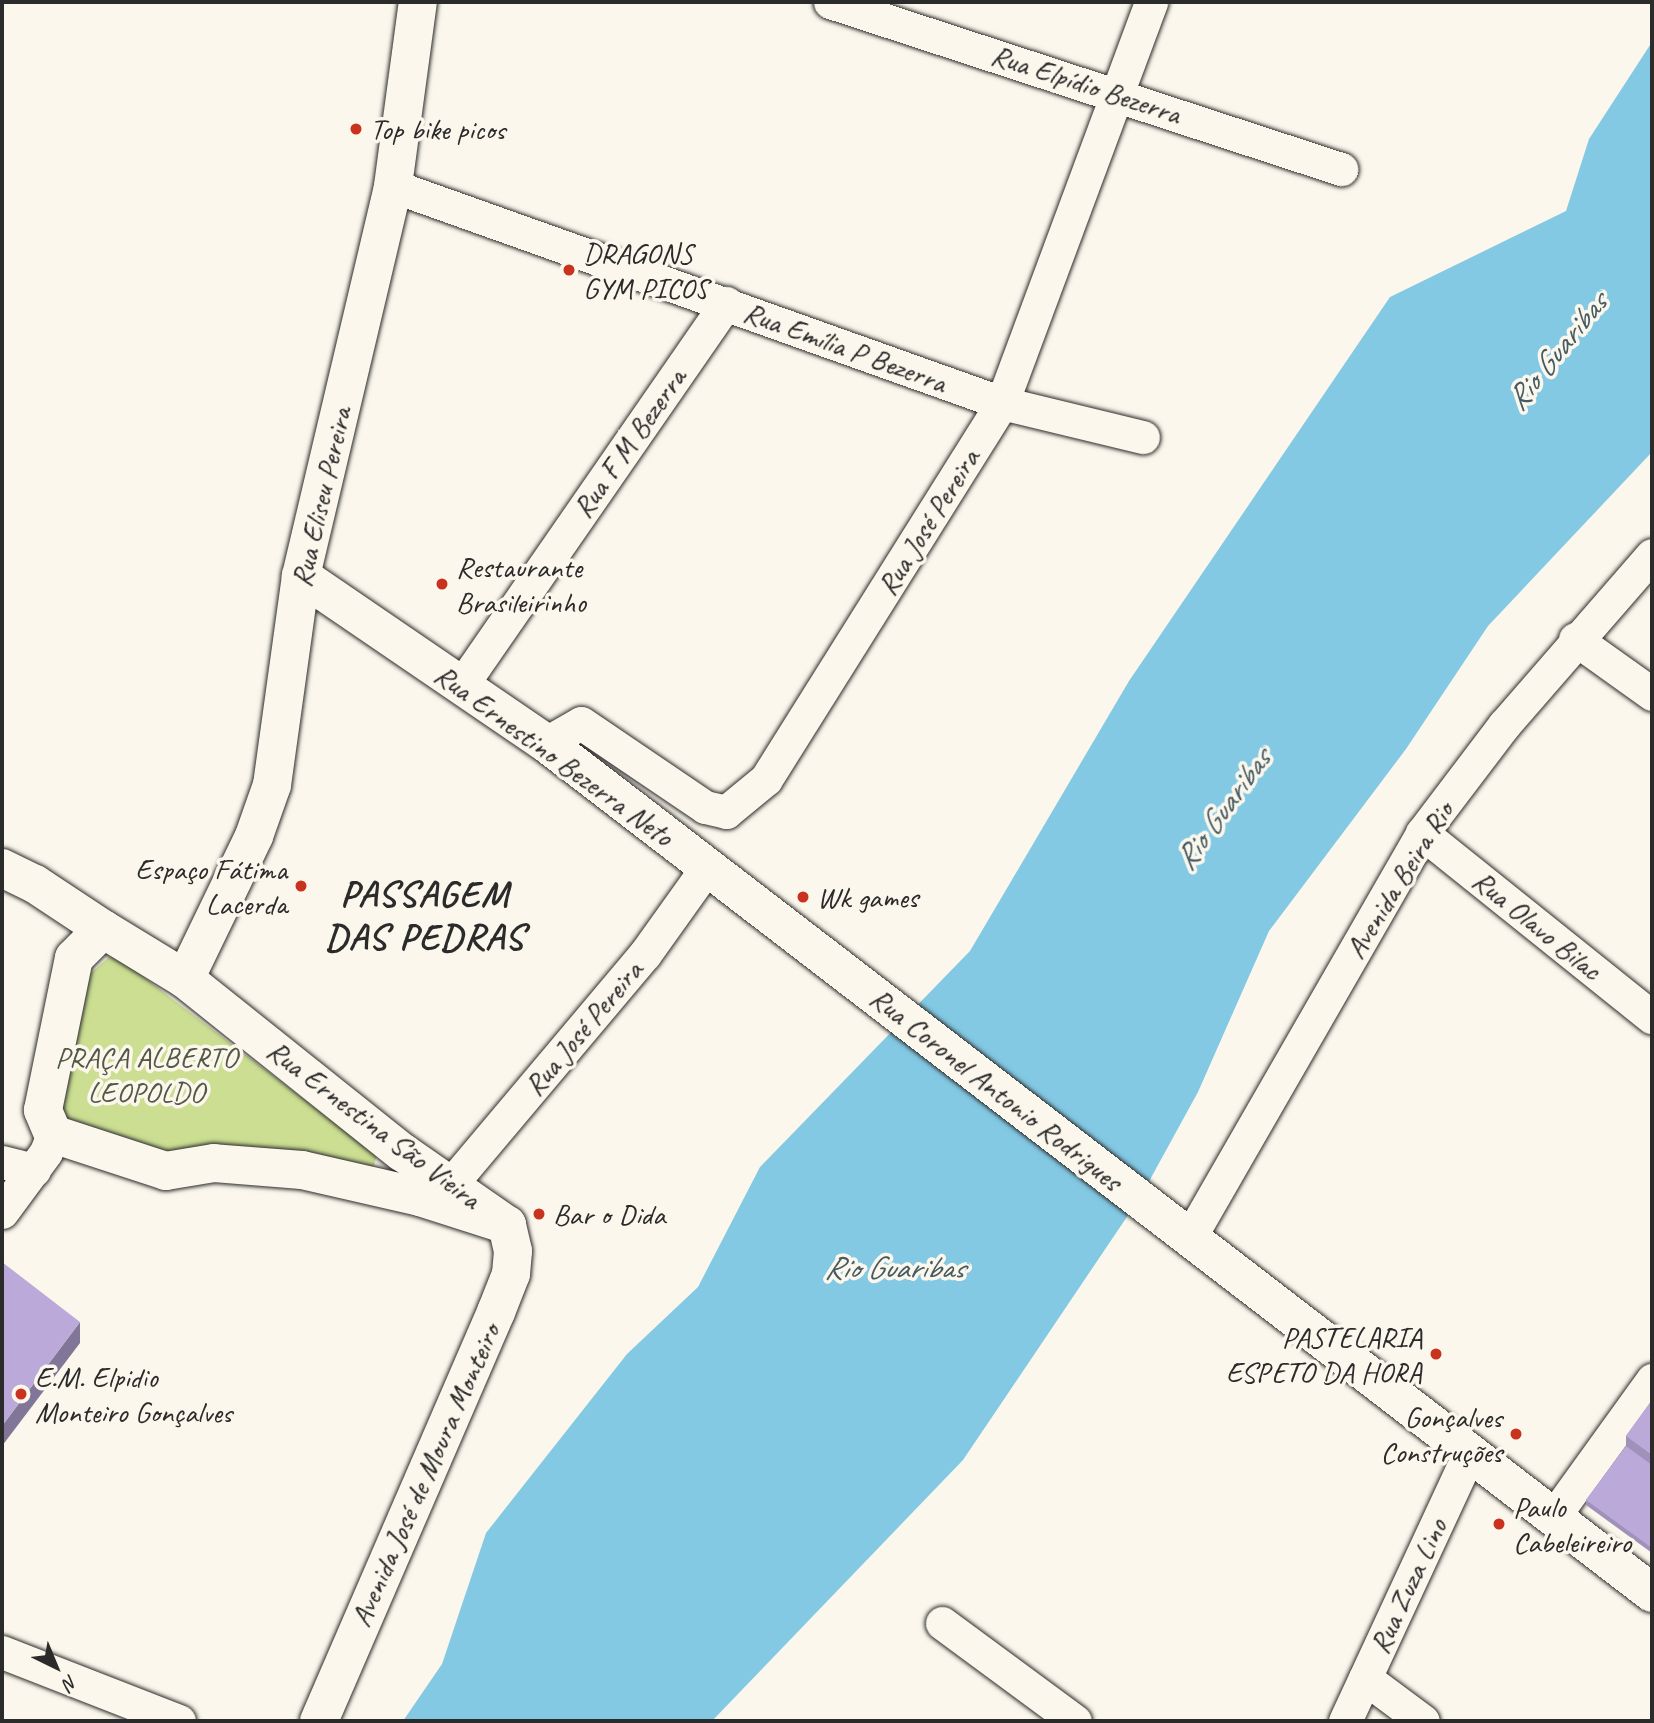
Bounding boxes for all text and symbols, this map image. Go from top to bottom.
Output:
street label: Rua Elpídio Bezerra [987,36,1185,132]
place label: Top bike picos [370,111,505,147]
marker: Top bike picos [348,121,364,137]
place label: DRAGONS GYM PICOS [583,235,708,306]
marker: DRAGONS GYM PICOS [561,262,577,278]
water label: Rio Guaribas [1498,286,1616,418]
street label: Rua Emília P Bezerra [739,294,951,400]
street label: Rua F M Bezerra [564,361,694,525]
street label: Rua Eliseu Pereira [283,403,359,591]
street label: Rua José Pereira [869,442,987,602]
place label: Restaurante Brasileirinho [456,549,586,620]
marker: Restaurante Brasileirinho [434,576,450,592]
street label: Rua Ernestino Bezerra Neto [427,656,681,854]
water label: Rio Guaribas [1167,743,1279,877]
street label: Avenida Beira Rio [1336,795,1462,965]
place label: Espaço Fátima Lacerda [135,851,287,922]
street label: Rua Olavo Bilac [1465,862,1609,988]
district label: PASSAGEM DAS PEDRAS [326,873,524,960]
marker: Espaço Fátima Lacerda [293,878,309,894]
place label: Wk games [817,879,920,915]
marker: Wk games [795,889,811,905]
street label: Rua José Pereira [516,953,650,1103]
street label: Rua Coronel Antonio Rodrigues [863,980,1129,1198]
street label: Rua Ernestina São Vieira [260,1032,488,1216]
park label: PRAÇA ALBERTO LEOPOLDO [55,1039,237,1110]
place label: Bar o Dida [553,1196,665,1232]
marker: Bar o Dida [531,1206,547,1222]
water label: Rio Guaribas [825,1249,963,1287]
street label: Avenida José de Moura Monteiro [342,1319,508,1631]
place label: PASTELARIA ESPETO DA HORA [1225,1319,1422,1390]
marker: PASTELARIA ESPETO DA HORA [1428,1346,1444,1362]
place label: E.M. Elpidio Monteiro Gonçalves [35,1359,232,1430]
marker: E.M. Elpidio Monteiro Gonçalves [13,1386,29,1402]
place label: Gonçalves Construções [1380,1399,1502,1470]
marker: Gonçalves Construções [1508,1426,1524,1442]
place label: Paulo Cabeleireiro [1513,1489,1631,1560]
street label: Rua Zuza Lino [1361,1513,1455,1659]
marker: Paulo Cabeleireiro [1491,1516,1507,1532]
north arrow [21,1632,91,1702]
text: N [58,1670,83,1695]

